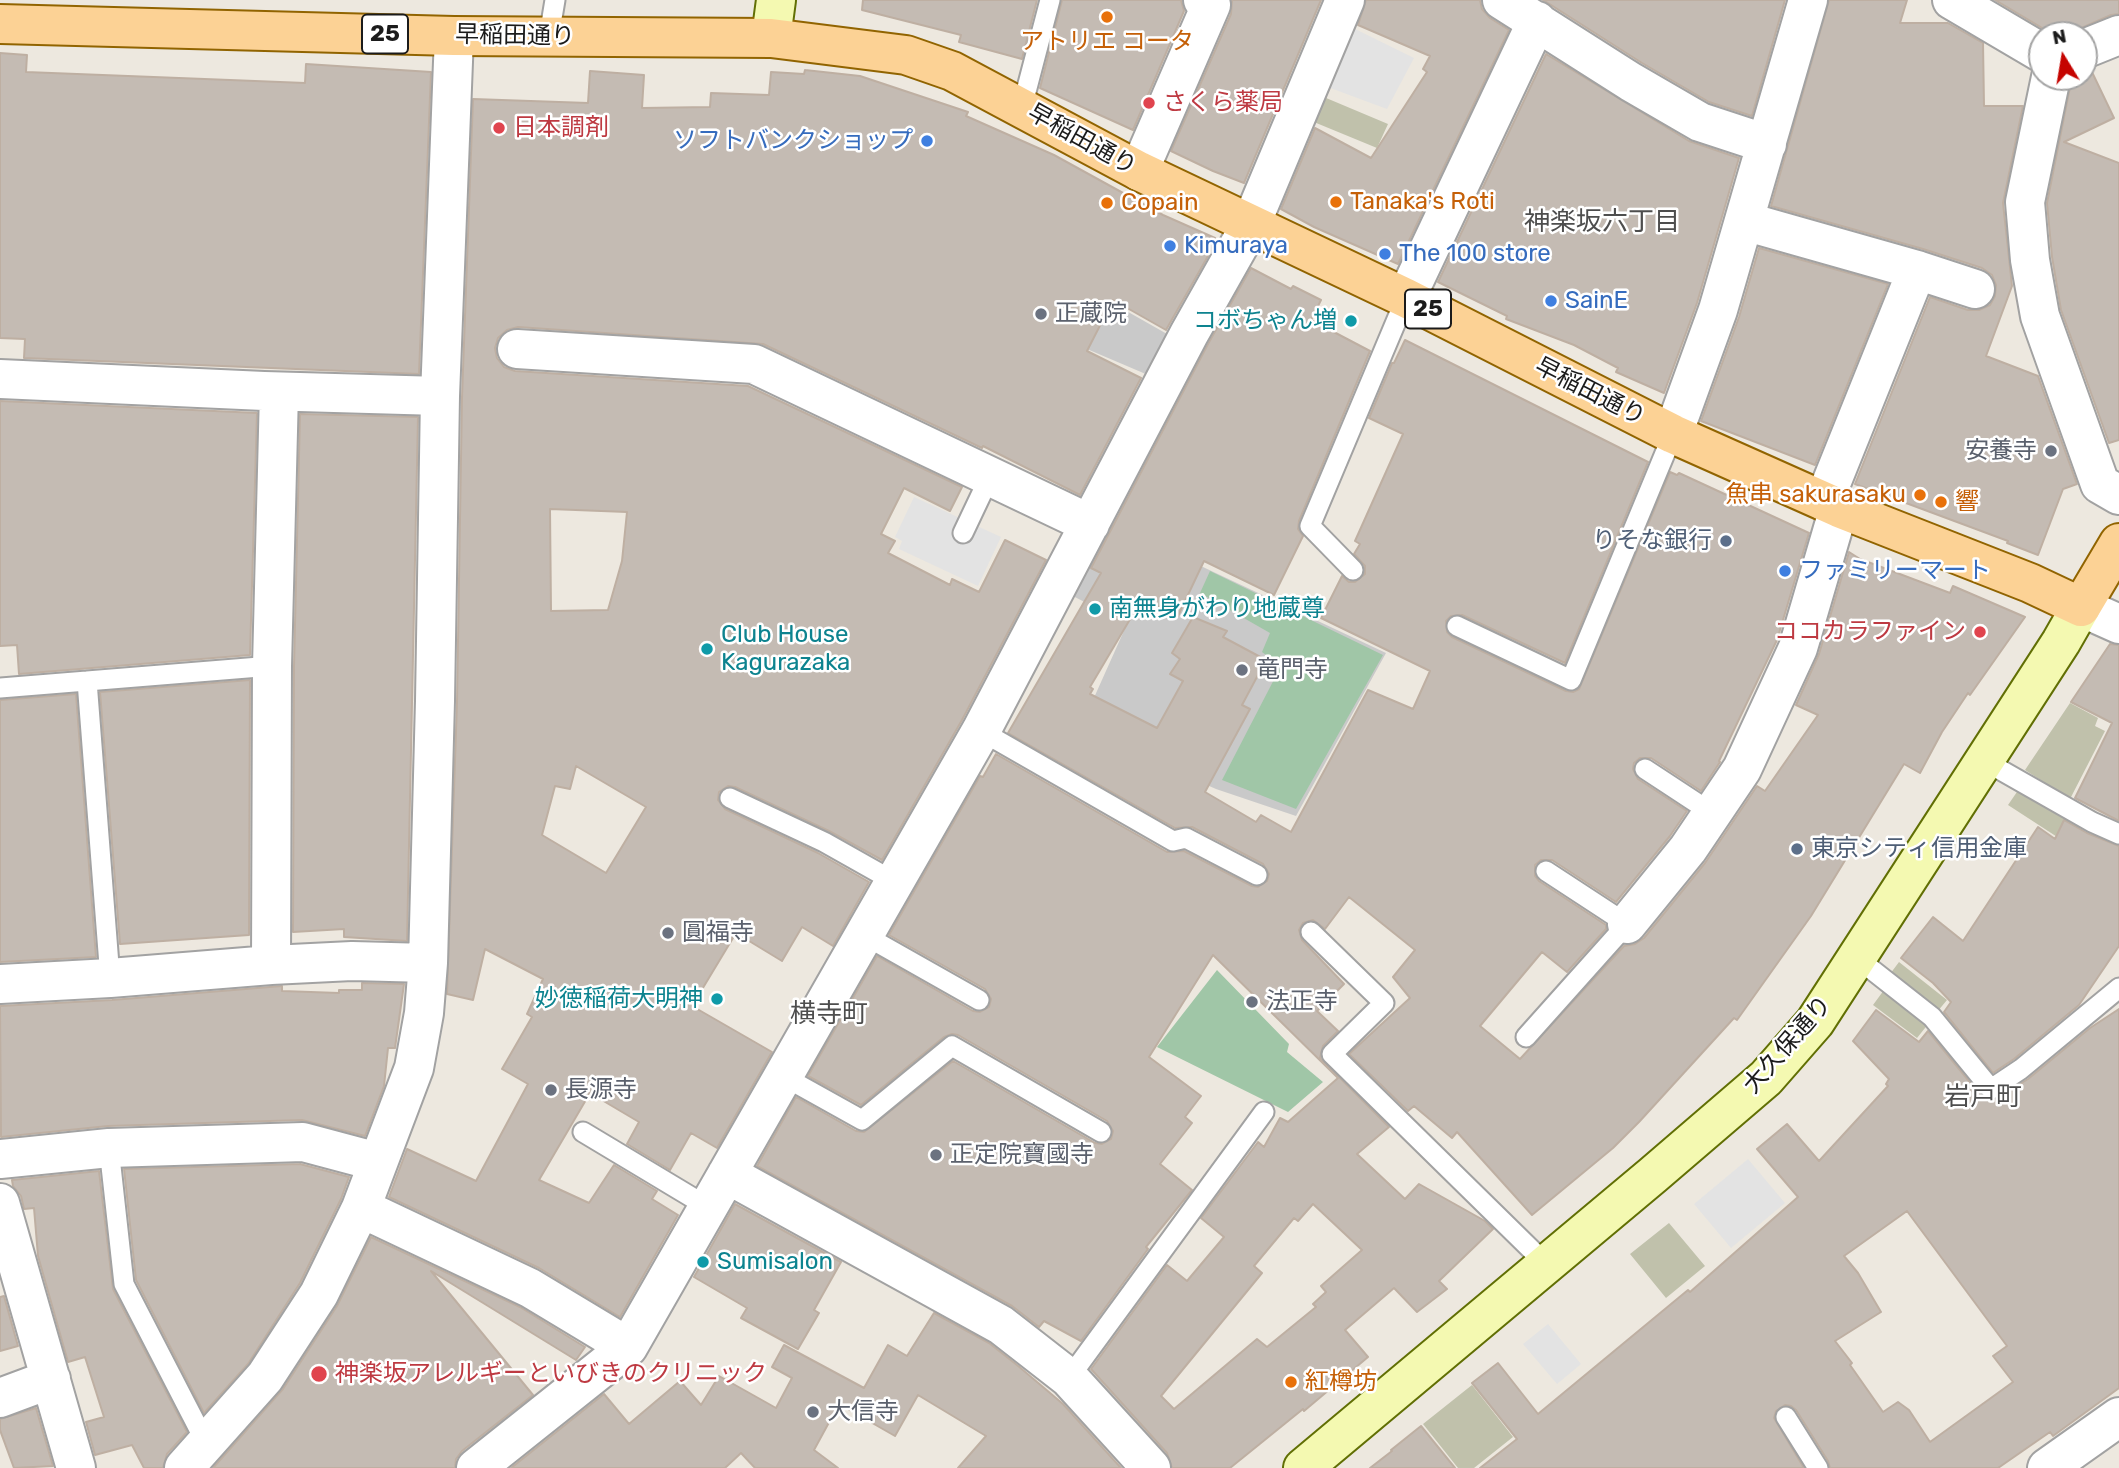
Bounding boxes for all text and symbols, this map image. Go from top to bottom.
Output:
marker: アトリエ コータ [1099,9,1115,25]
road number: 25 [362,14,408,54]
street label: 早稲田通り [455,21,575,51]
north arrow [2028,21,2098,91]
text: N [2050,24,2068,49]
place label: アトリエ コータ [1020,28,1194,56]
place label: さくら薬局 [1163,89,1283,117]
marker: さくら薬局 [1141,95,1157,111]
street label: 早稲田通り [1023,98,1141,182]
place label: 日本調剤 [513,114,609,142]
marker: 日本調剤 [491,120,507,136]
place label: ソフトバンクショップ [673,127,913,155]
marker: ソフトバンクショップ [919,133,935,149]
place label: Tanaka's Roti [1350,188,1495,216]
place label: Copain [1121,189,1199,217]
marker: Tanaka's Roti [1328,194,1344,210]
marker: Copain [1099,195,1115,211]
district label: 神楽坂六丁目 [1524,206,1680,238]
place label: Kimuraya [1184,232,1288,260]
marker: Kimuraya [1162,238,1178,254]
place label: The 100 store [1399,240,1551,268]
marker: The 100 store [1377,246,1393,262]
place label: SainE [1565,287,1628,315]
road number: 25 [1405,290,1451,328]
marker: SainE [1543,293,1559,309]
place label: 正蔵院 [1055,300,1127,328]
marker: 正蔵院 [1033,306,1049,322]
place label: コボちゃん増 [1193,307,1337,335]
marker: コボちゃん増 [1343,313,1359,329]
street label: 早稲田通り [1530,352,1650,432]
place label: 安養寺 [1965,437,2037,465]
marker: 安養寺 [2043,443,2059,459]
place label: 魚串 sakurasaku [1725,481,1906,509]
marker: 魚串 sakurasaku [1912,487,1928,503]
place label: 響 [1955,488,1979,516]
marker: 響 [1933,494,1949,510]
place label: りそな銀行 [1592,527,1712,555]
marker: りそな銀行 [1718,533,1734,549]
place label: ファミリーマート [1799,557,1991,585]
marker: ファミリーマート [1777,563,1793,579]
place label: 南無身がわり地蔵尊 [1109,595,1325,623]
marker: 南無身がわり地蔵尊 [1087,601,1103,617]
place label: ココカラファイン [1774,618,1966,646]
place label: Club House Kagurazaka [721,621,850,677]
marker: ココカラファイン [1972,624,1988,640]
marker: Club House Kagurazaka [699,641,715,657]
place label: 竜門寺 [1256,656,1328,684]
marker: 竜門寺 [1234,662,1250,678]
place label: 東京シティ信用金庫 [1811,835,2027,863]
marker: 東京シティ信用金庫 [1789,841,1805,857]
place label: 圓福寺 [682,919,754,947]
marker: 圓福寺 [660,925,676,941]
place label: 妙徳稲荷大明神 [535,985,703,1013]
place label: 法正寺 [1266,988,1338,1016]
street label: 大久保通り [1738,990,1838,1100]
marker: 妙徳稲荷大明神 [709,991,725,1007]
marker: 法正寺 [1244,994,1260,1010]
district label: 横寺町 [790,998,868,1030]
place label: 長源寺 [565,1076,637,1104]
district label: 岩戸町 [1944,1081,2022,1113]
marker: 長源寺 [543,1082,559,1098]
place label: 正定院寶國寺 [950,1141,1094,1169]
marker: 正定院寶國寺 [928,1147,944,1163]
place label: Sumisalon [717,1248,833,1276]
marker: Sumisalon [695,1254,711,1270]
place label: 神楽坂アレルギーといびきのクリニック [335,1360,767,1388]
marker: 神楽坂アレルギーといびきのクリニック [309,1364,329,1384]
place label: 紅樽坊 [1305,1368,1377,1396]
marker: 紅樽坊 [1283,1374,1299,1390]
place label: 大信寺 [827,1398,899,1426]
marker: 大信寺 [805,1404,821,1420]

